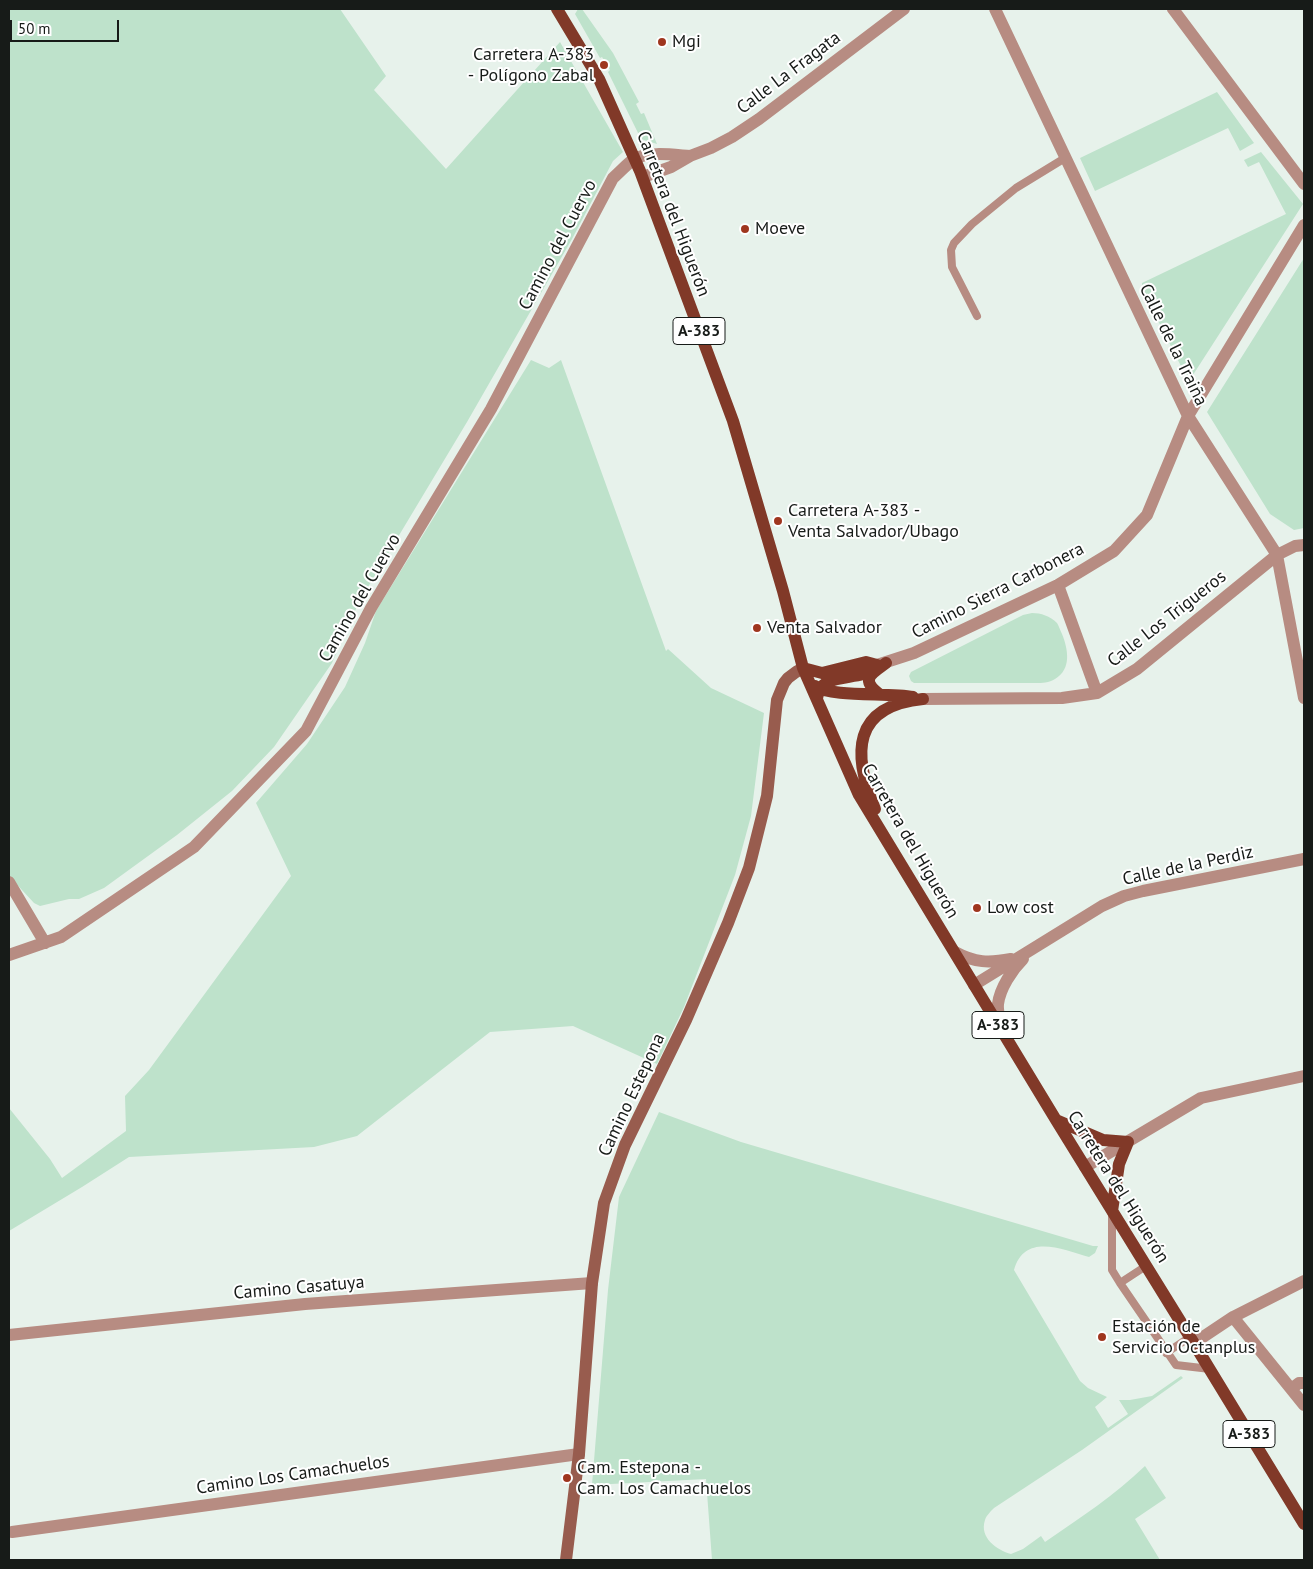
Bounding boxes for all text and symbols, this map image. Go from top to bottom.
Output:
scale bar [12,10,121,42]
text: 50 m [18,19,51,38]
street label: Calle La Fragata [733,27,845,119]
place label: Mgi [672,31,701,53]
marker: Mgi [656,36,668,48]
place label: Carretera A-383 - Polígono Zabal [468,44,594,86]
marker: Carretera A-383 - Polígono Zabal [598,59,610,71]
street label: Carretera del Higuerón [632,128,714,300]
street label: Camino del Cuervo [515,176,601,314]
place label: Moeve [755,218,805,240]
marker: Moeve [739,223,751,235]
street label: Calle de la Traiña [1134,281,1212,409]
road number: A-383 [673,318,725,344]
place label: Carretera A-383 - Venta Salvador/Ubago [788,500,959,542]
marker: Carretera A-383 - Venta Salvador/Ubago [772,515,784,527]
street label: Camino del Cuervo [314,530,406,666]
street label: Camino Sierra Carbonera [908,538,1088,644]
street label: Calle Los Trigueros [1103,566,1231,672]
place label: Venta Salvador [767,617,882,639]
marker: Venta Salvador [751,622,763,634]
street label: Carretera del Higuerón [857,760,963,922]
street label: Calle de la Perdiz [1121,842,1255,890]
place label: Low cost [987,897,1054,919]
marker: Low cost [971,902,983,914]
road number: A-383 [972,1012,1024,1038]
street label: Camino Estepona [594,1030,670,1160]
street label: Carretera del Higuerón [1062,1107,1174,1267]
street label: Camino Casatuya [233,1272,365,1304]
place label: Estación de Servicio Octanplus [1112,1316,1255,1358]
marker: Estación de Servicio Octanplus [1096,1331,1108,1343]
road number: A-383 [1223,1420,1275,1448]
street label: Camino Los Camachuelos [195,1451,391,1499]
place label: Cam. Estepona - Cam. Los Camachuelos [577,1457,751,1500]
marker: Cam. Estepona - Cam. Los Camachuelos [561,1472,573,1484]

